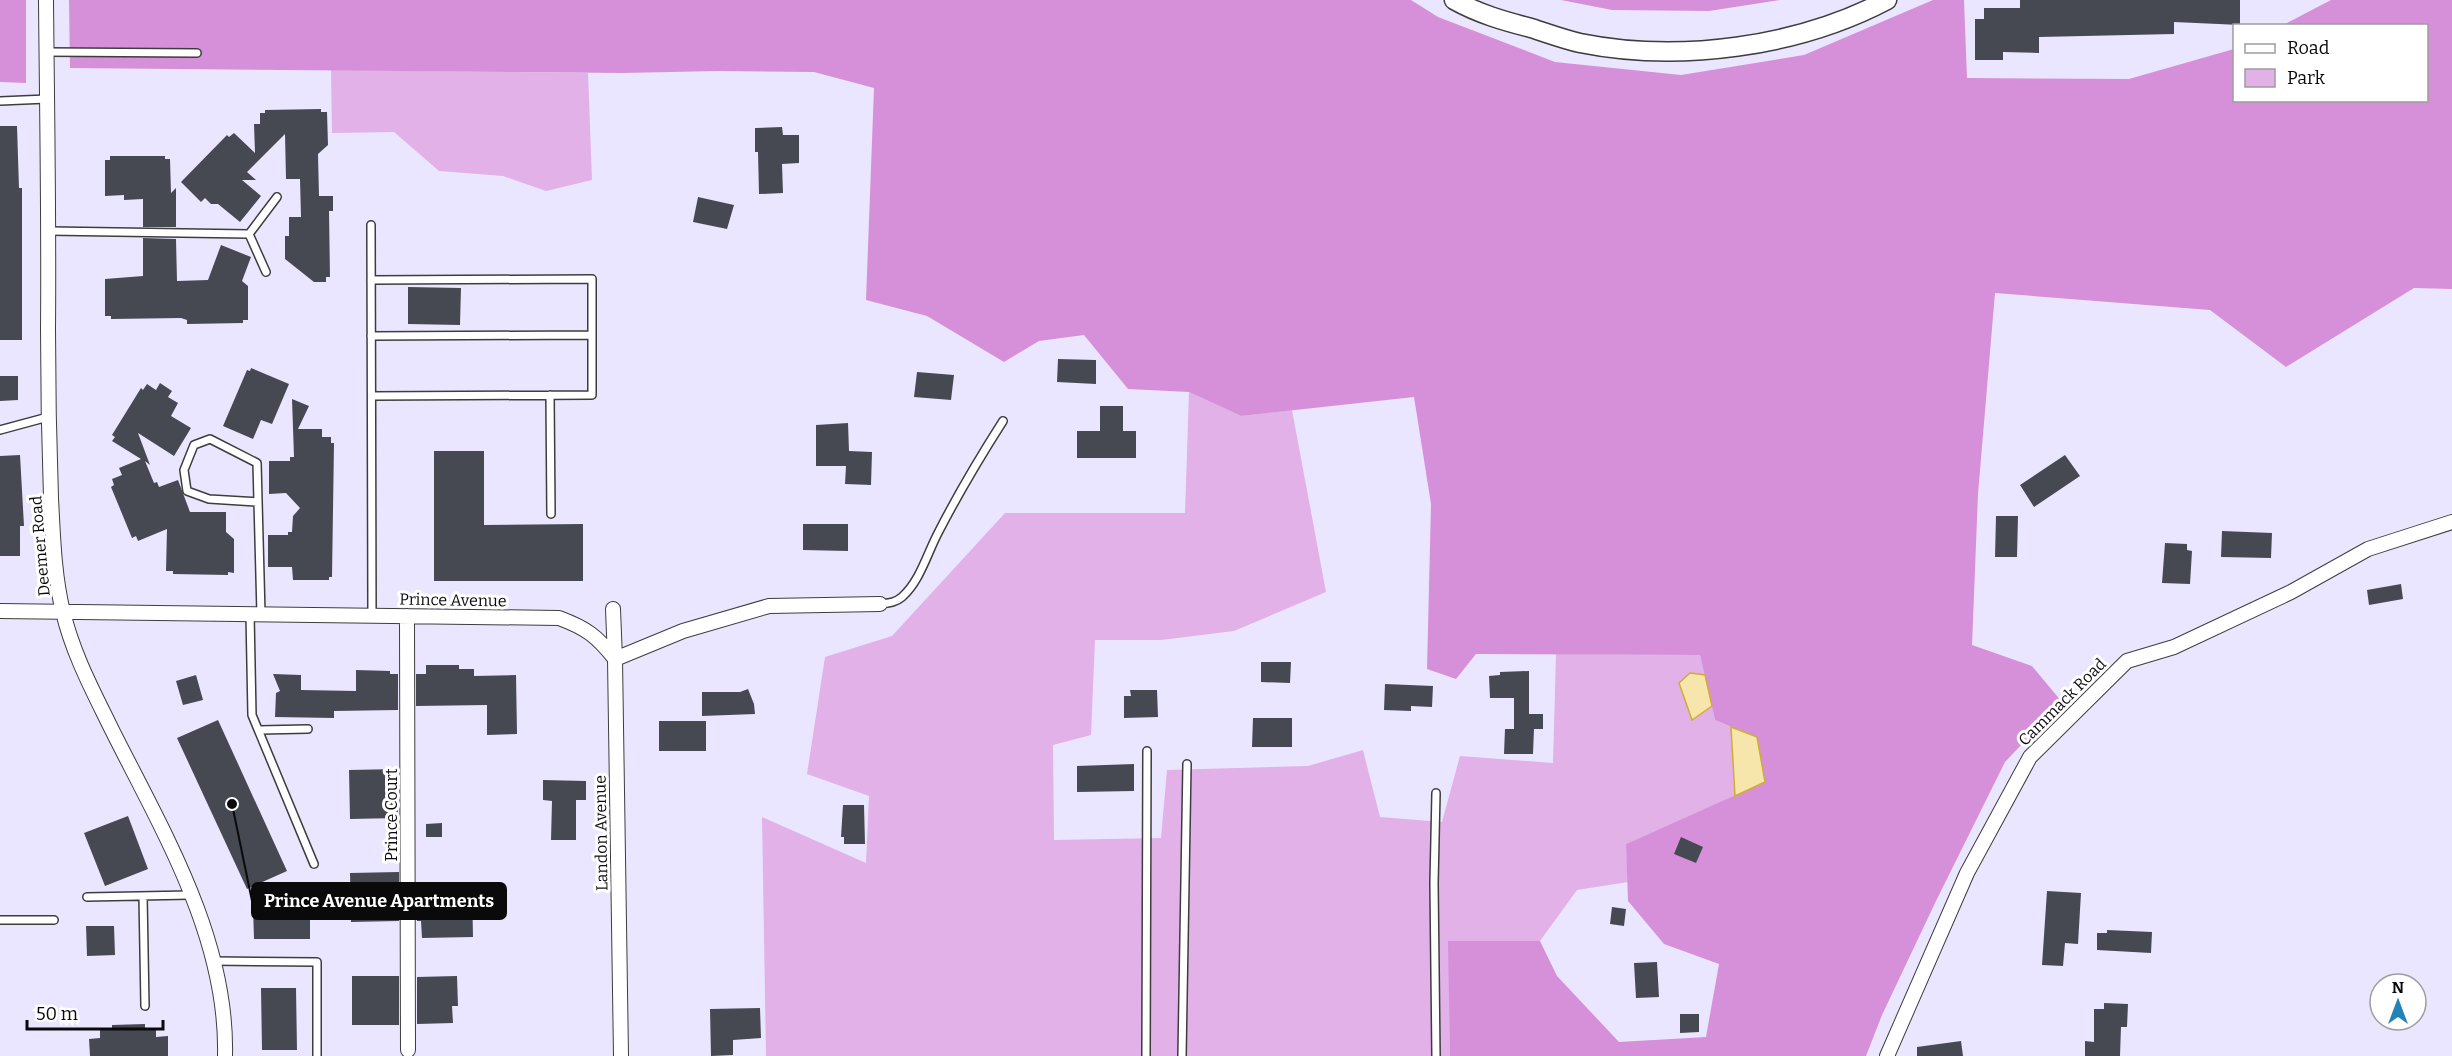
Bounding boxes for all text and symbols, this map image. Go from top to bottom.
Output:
legend [2233,24,2428,102]
text: Road [2287,37,2330,59]
text: Park [2287,67,2326,89]
street label: Deemer Road [26,494,54,597]
street label: Prince Avenue [399,590,507,610]
street label: Cammack Road [2014,654,2110,750]
street label: Prince Court [382,768,401,861]
street label: Landon Avenue [590,775,612,891]
callout: Prince Avenue Apartments [252,883,506,919]
text: Prince Avenue Apartments [264,890,494,912]
north arrow [2368,972,2428,1032]
text: N [2392,978,2404,997]
scale bar [27,993,164,1031]
text: 50 m [36,1003,78,1025]

